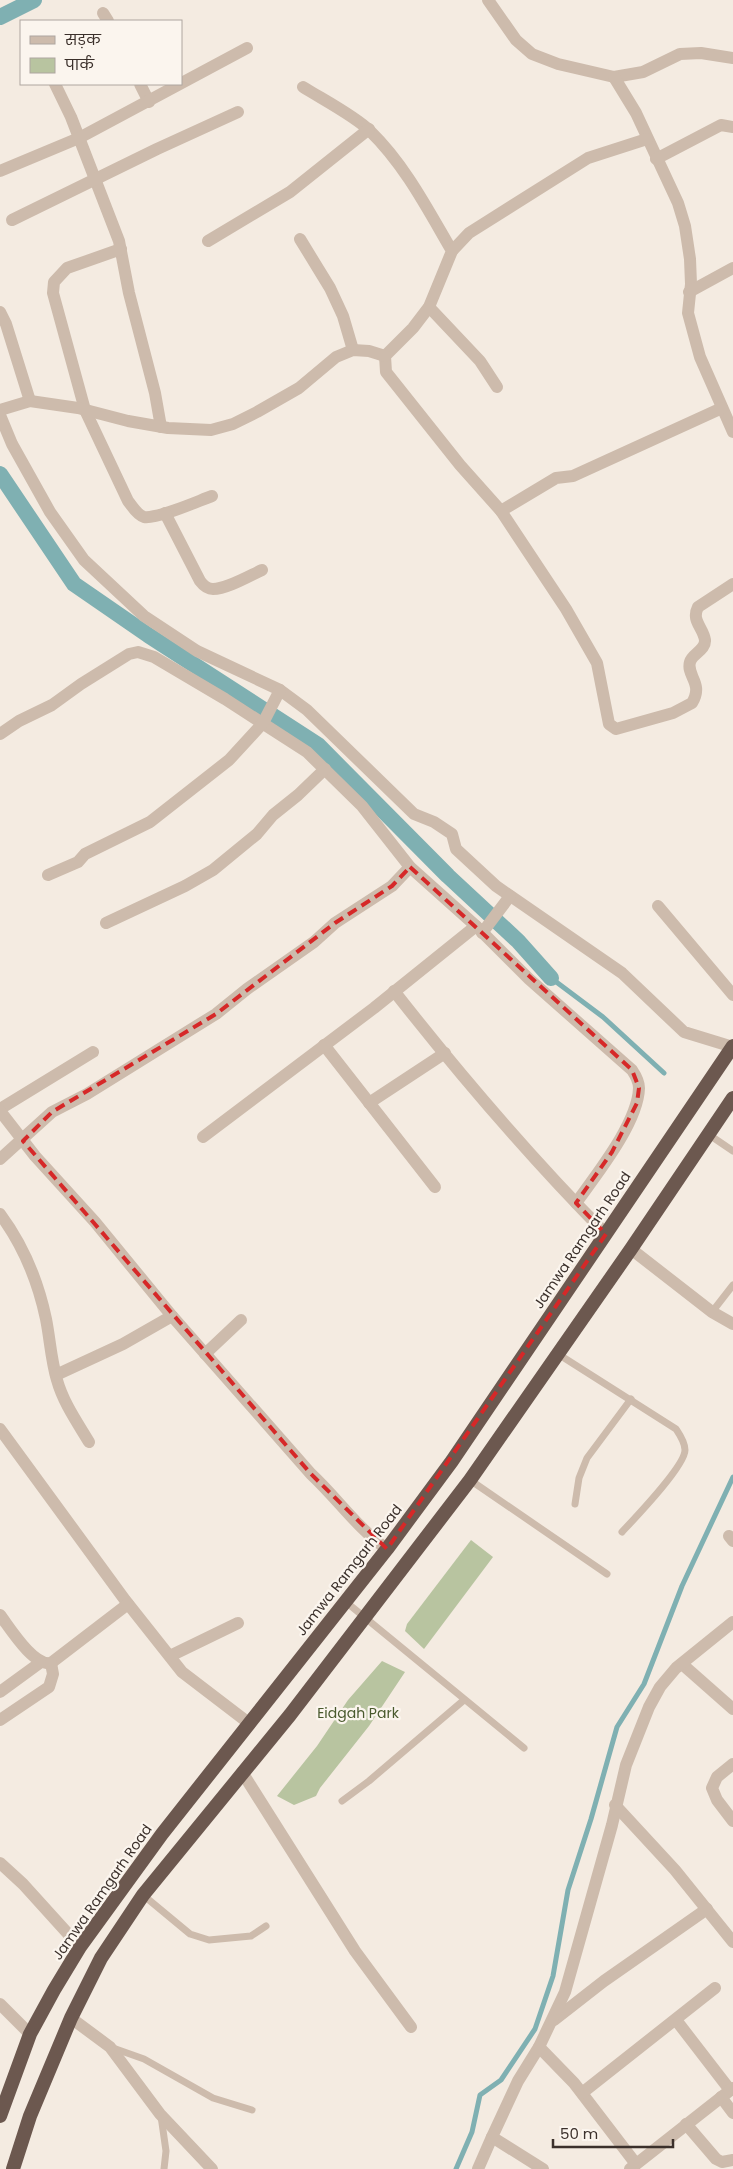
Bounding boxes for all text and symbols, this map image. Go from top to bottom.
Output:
legend [20,20,182,85]
text: सड़क [64,29,102,50]
text: पार्क [64,54,95,75]
street label: Jamwa Ramgarh Road [529,1167,635,1313]
street label: Jamwa Ramgarh Road [291,1500,407,1640]
park label: Eidgah Park [317,1703,400,1723]
street label: Jamwa Ramgarh Road [47,1820,157,1964]
scale bar [553,2116,673,2148]
text: 50 m [560,2123,598,2144]

